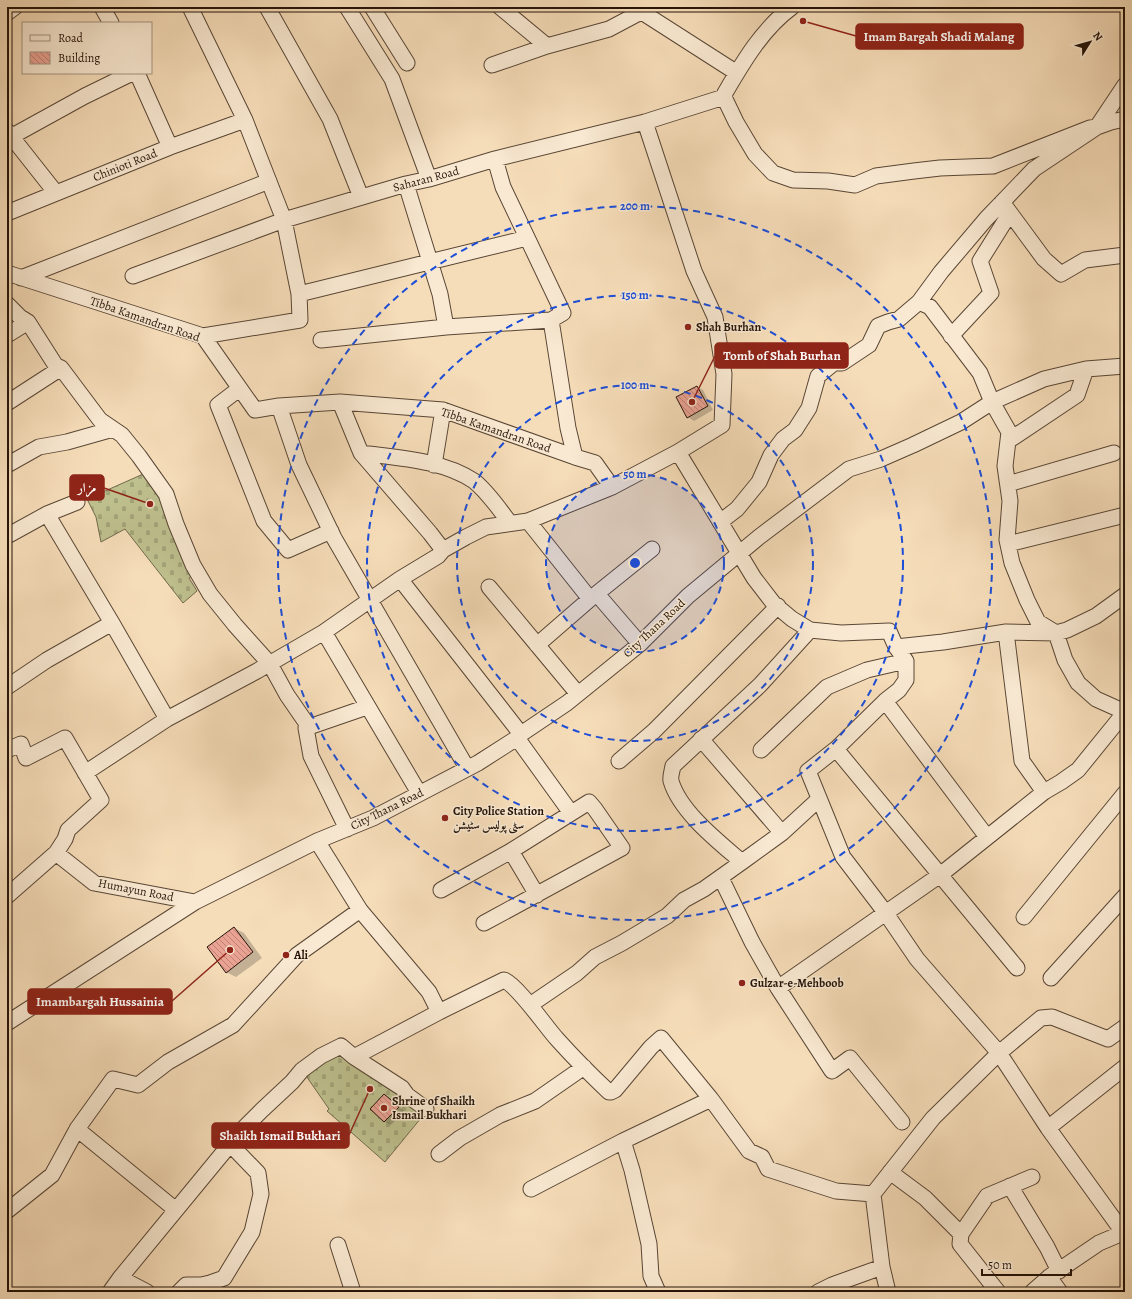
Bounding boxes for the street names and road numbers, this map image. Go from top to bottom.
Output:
street label: Chinioti Road [91,145,160,185]
street label: Saharan Road [391,162,461,195]
street label: Tibba Kamandran Road [88,293,203,346]
street label: Tibba Kamandran Road [439,404,554,457]
street label: City Thana Road [620,595,689,661]
street label: City Thana Road [348,784,427,834]
street label: Humayun Road [97,875,176,905]

